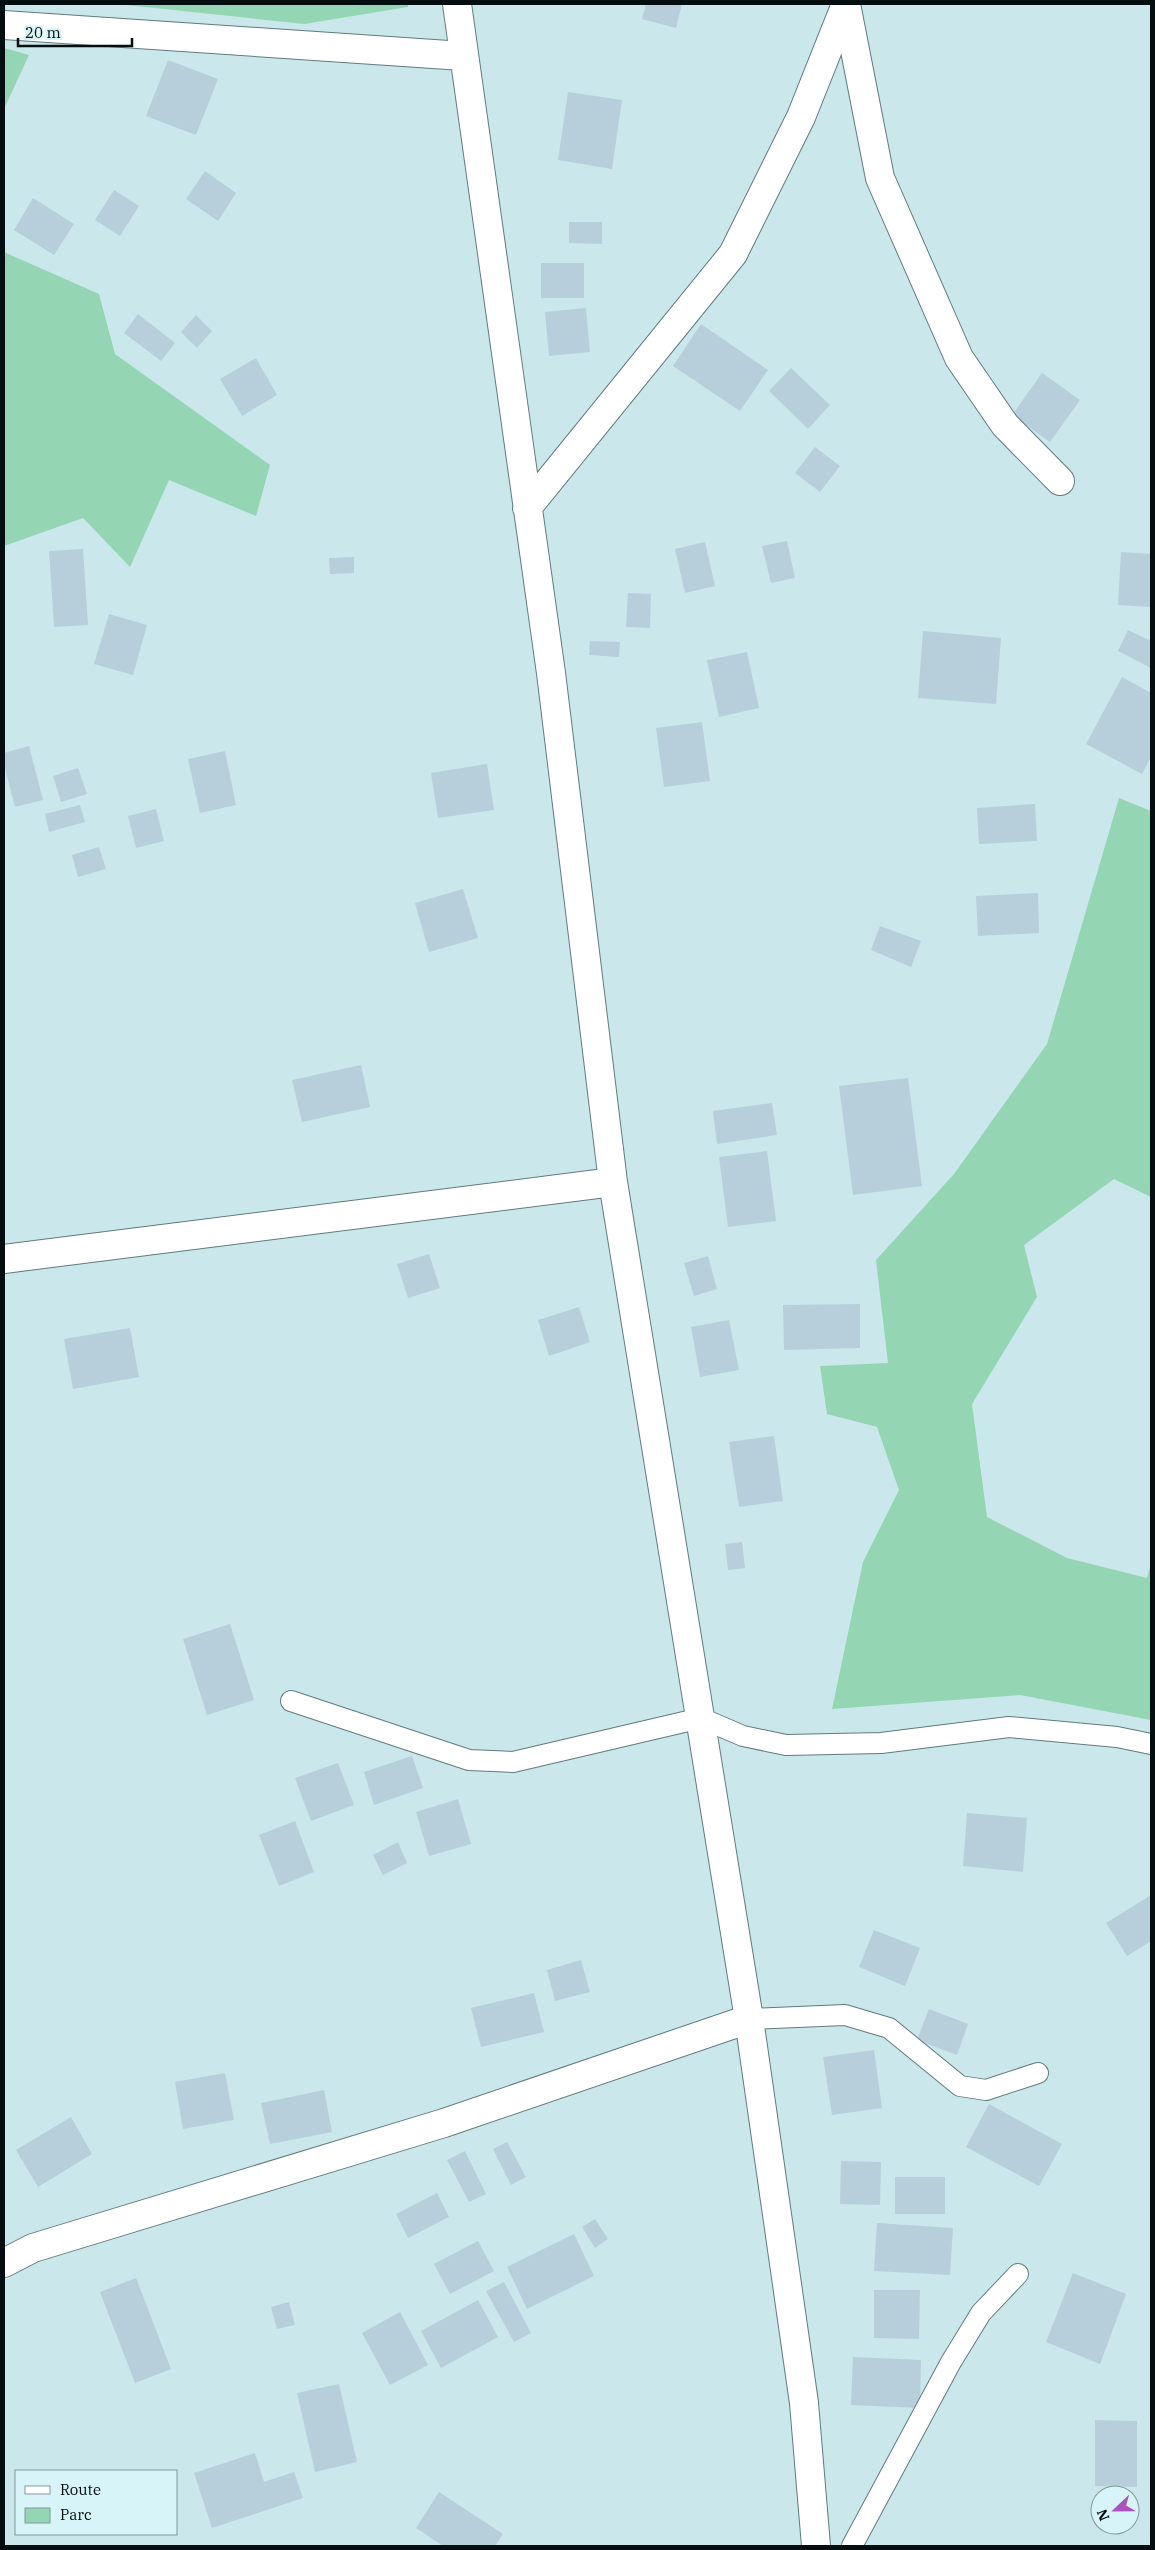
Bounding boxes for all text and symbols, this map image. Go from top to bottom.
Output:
scale bar [18,15,131,47]
text: 20 m [25,23,61,42]
legend [15,2470,178,2535]
text: Route [60,2480,101,2499]
north arrow [1090,2485,1140,2535]
text: Parc [60,2505,92,2524]
text: N [1093,2506,1113,2523]

